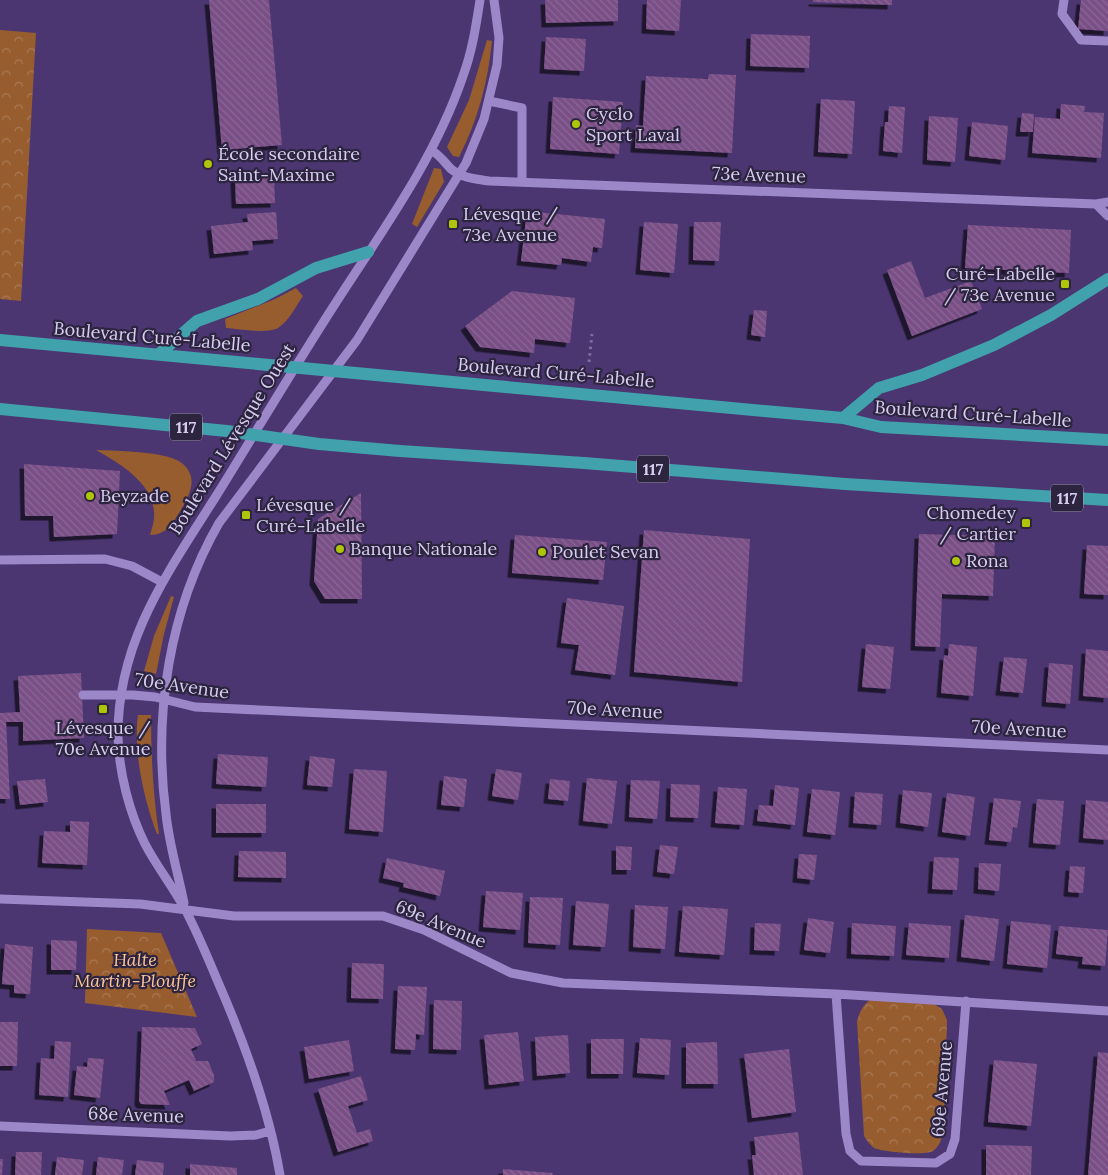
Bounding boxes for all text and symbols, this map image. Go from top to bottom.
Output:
place label: Cyclo Sport Laval [586,102,680,146]
marker: Cyclo Sport Laval [570,118,582,130]
place label: École secondaire Saint-Maxime [218,142,360,186]
marker: École secondaire Saint-Maxime [202,158,214,170]
street label: 73e Avenue [712,161,807,188]
place label: Lévesque / 73e Avenue [463,202,559,246]
marker: Lévesque / 73e Avenue [447,218,459,230]
place label: Curé-Labelle / 73e Avenue [944,262,1055,306]
marker: Curé-Labelle / 73e Avenue [1059,278,1071,290]
street label: Boulevard Curé-Labelle [53,316,252,357]
street label: Boulevard Lévesque Ouest [163,339,300,539]
street label: Boulevard Curé-Labelle [457,352,656,393]
street label: Boulevard Curé-Labelle [874,395,1073,432]
road number: 117 [170,414,202,441]
road number: 117 [637,456,669,482]
place label: Beyzade [100,484,170,507]
road number: 117 [1051,484,1083,512]
marker: Beyzade [84,490,96,502]
place label: Lévesque / Curé-Labelle [256,493,365,537]
place label: Chomedey / Cartier [926,501,1016,545]
marker: Lévesque / Curé-Labelle [240,509,252,521]
marker: Chomedey / Cartier [1020,517,1032,529]
place label: Banque Nationale [350,537,497,560]
place label: Poulet Sevan [552,540,659,563]
marker: Banque Nationale [334,543,346,555]
marker: Poulet Sevan [536,546,548,558]
place label: Rona [966,549,1008,572]
marker: Rona [950,555,962,567]
street label: 70e Avenue [133,668,231,704]
street label: 70e Avenue [567,696,663,723]
marker: Lévesque / 70e Avenue [97,703,109,715]
street label: 70e Avenue [971,715,1067,742]
place label: Lévesque / 70e Avenue [55,716,151,760]
street label: 69e Avenue [392,894,490,953]
park label: Halte Martin-Plouffe [74,948,196,992]
street label: 69e Avenue [926,1040,957,1138]
street label: 68e Avenue [88,1101,185,1128]

